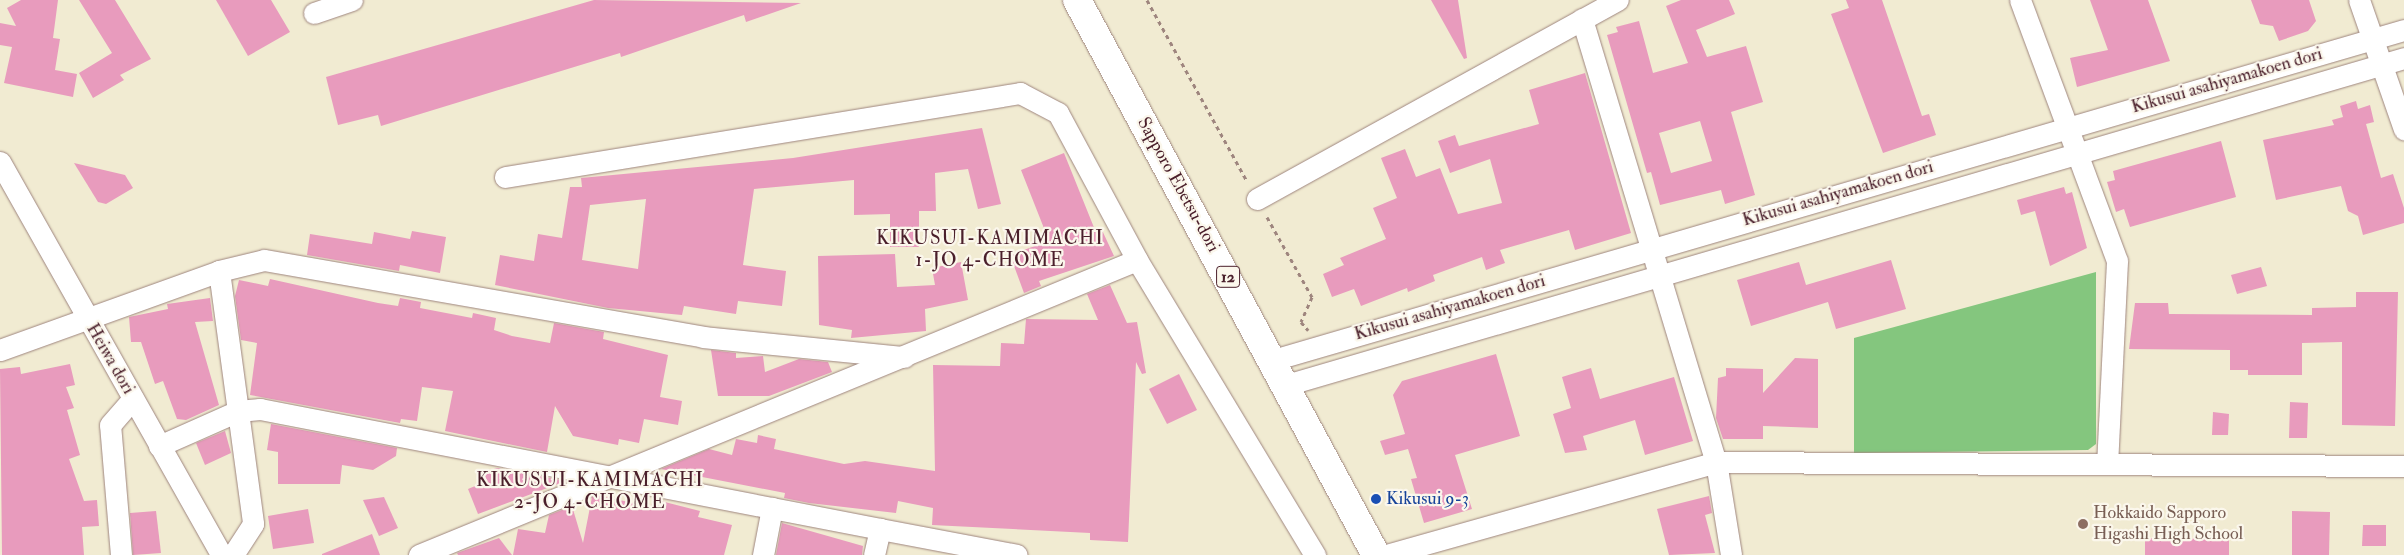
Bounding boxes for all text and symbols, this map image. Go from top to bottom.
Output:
street label: Kikusui asahiyamakoen dori [2129,43,2325,119]
street label: Sapporo Ebetsu-dori [1132,114,1224,256]
street label: Kikusui asahiyamakoen dori [1740,156,1936,232]
district label: KIKUSUI-KAMIMACHI 1-JO 4-CHOME [874,228,1106,272]
road number: 12 [1216,264,1240,290]
street label: Kikusui asahiyamakoen dori [1352,270,1548,346]
street label: Heiwa dori [81,320,139,398]
district label: KIKUSUI-KAMIMACHI 2-JO 4-CHOME [474,470,706,514]
place label: Kikusui 9-3 [1386,488,1469,510]
marker: Kikusui 9-3 [1370,493,1382,505]
place label: Hokkaido Sapporo Higashi High School [2093,503,2243,546]
marker: Hokkaido Sapporo Higashi High School [2077,518,2089,530]

